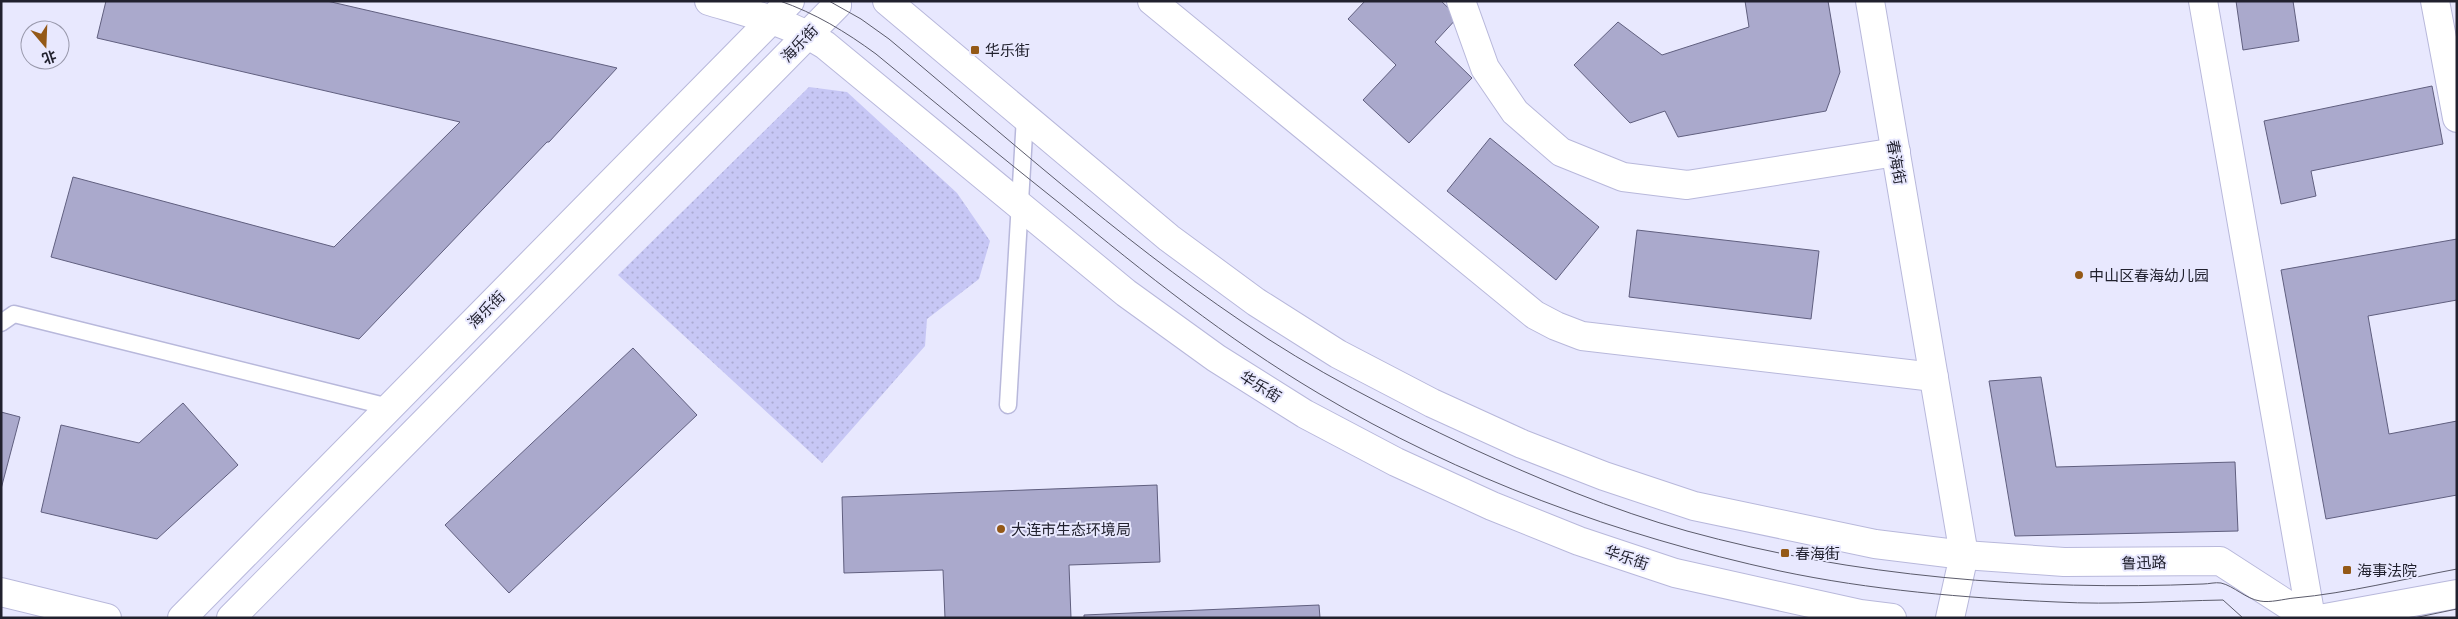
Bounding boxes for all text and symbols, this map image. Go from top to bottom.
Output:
north arrow [20,20,70,70]
street label: 海乐街 [777,21,821,65]
place label: 华乐街 [985,41,1030,59]
marker: 华乐街 [969,44,981,56]
text: 北 [40,47,59,68]
street label: 春海街 [1884,138,1910,186]
place label: 中山区春海幼儿园 [2089,266,2209,284]
marker: 中山区春海幼儿园 [2073,269,2085,281]
street label: 海乐街 [464,287,508,331]
street label: 华乐街 [1237,366,1285,406]
place label: 大连市生态环境局 [1011,520,1131,538]
marker: 大连市生态环境局 [995,523,1007,535]
street label: 华乐街 [1603,541,1651,573]
place label: 春海街 [1795,544,1840,562]
marker: 春海街 [1779,547,1791,559]
street label: 鲁迅路 [2121,553,2167,571]
place label: 海事法院 [2357,561,2417,579]
marker: 海事法院 [2341,564,2353,576]

